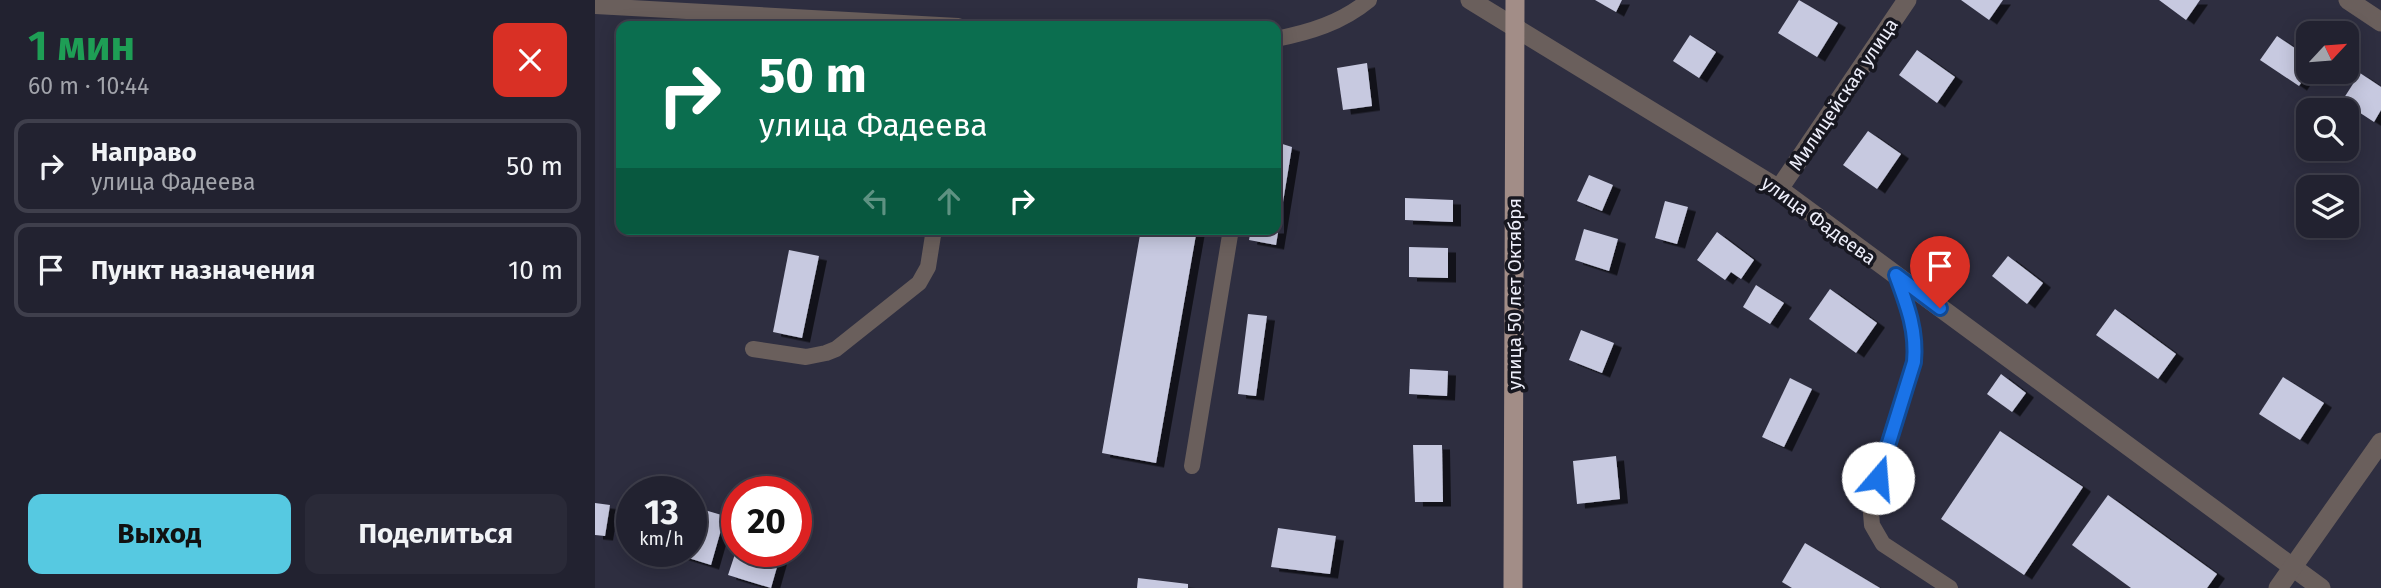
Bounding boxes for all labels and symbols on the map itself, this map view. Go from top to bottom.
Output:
street label: Милицейская улица [1784,14,1903,175]
north arrow [2296,21,2359,84]
street label: улица Фадеева [1757,171,1880,270]
street label: улица 50 лет Октября [1503,198,1526,390]
pin [1910,236,1970,308]
position arrow [1841,441,1915,515]
speed limit sign: 20 [721,476,812,567]

